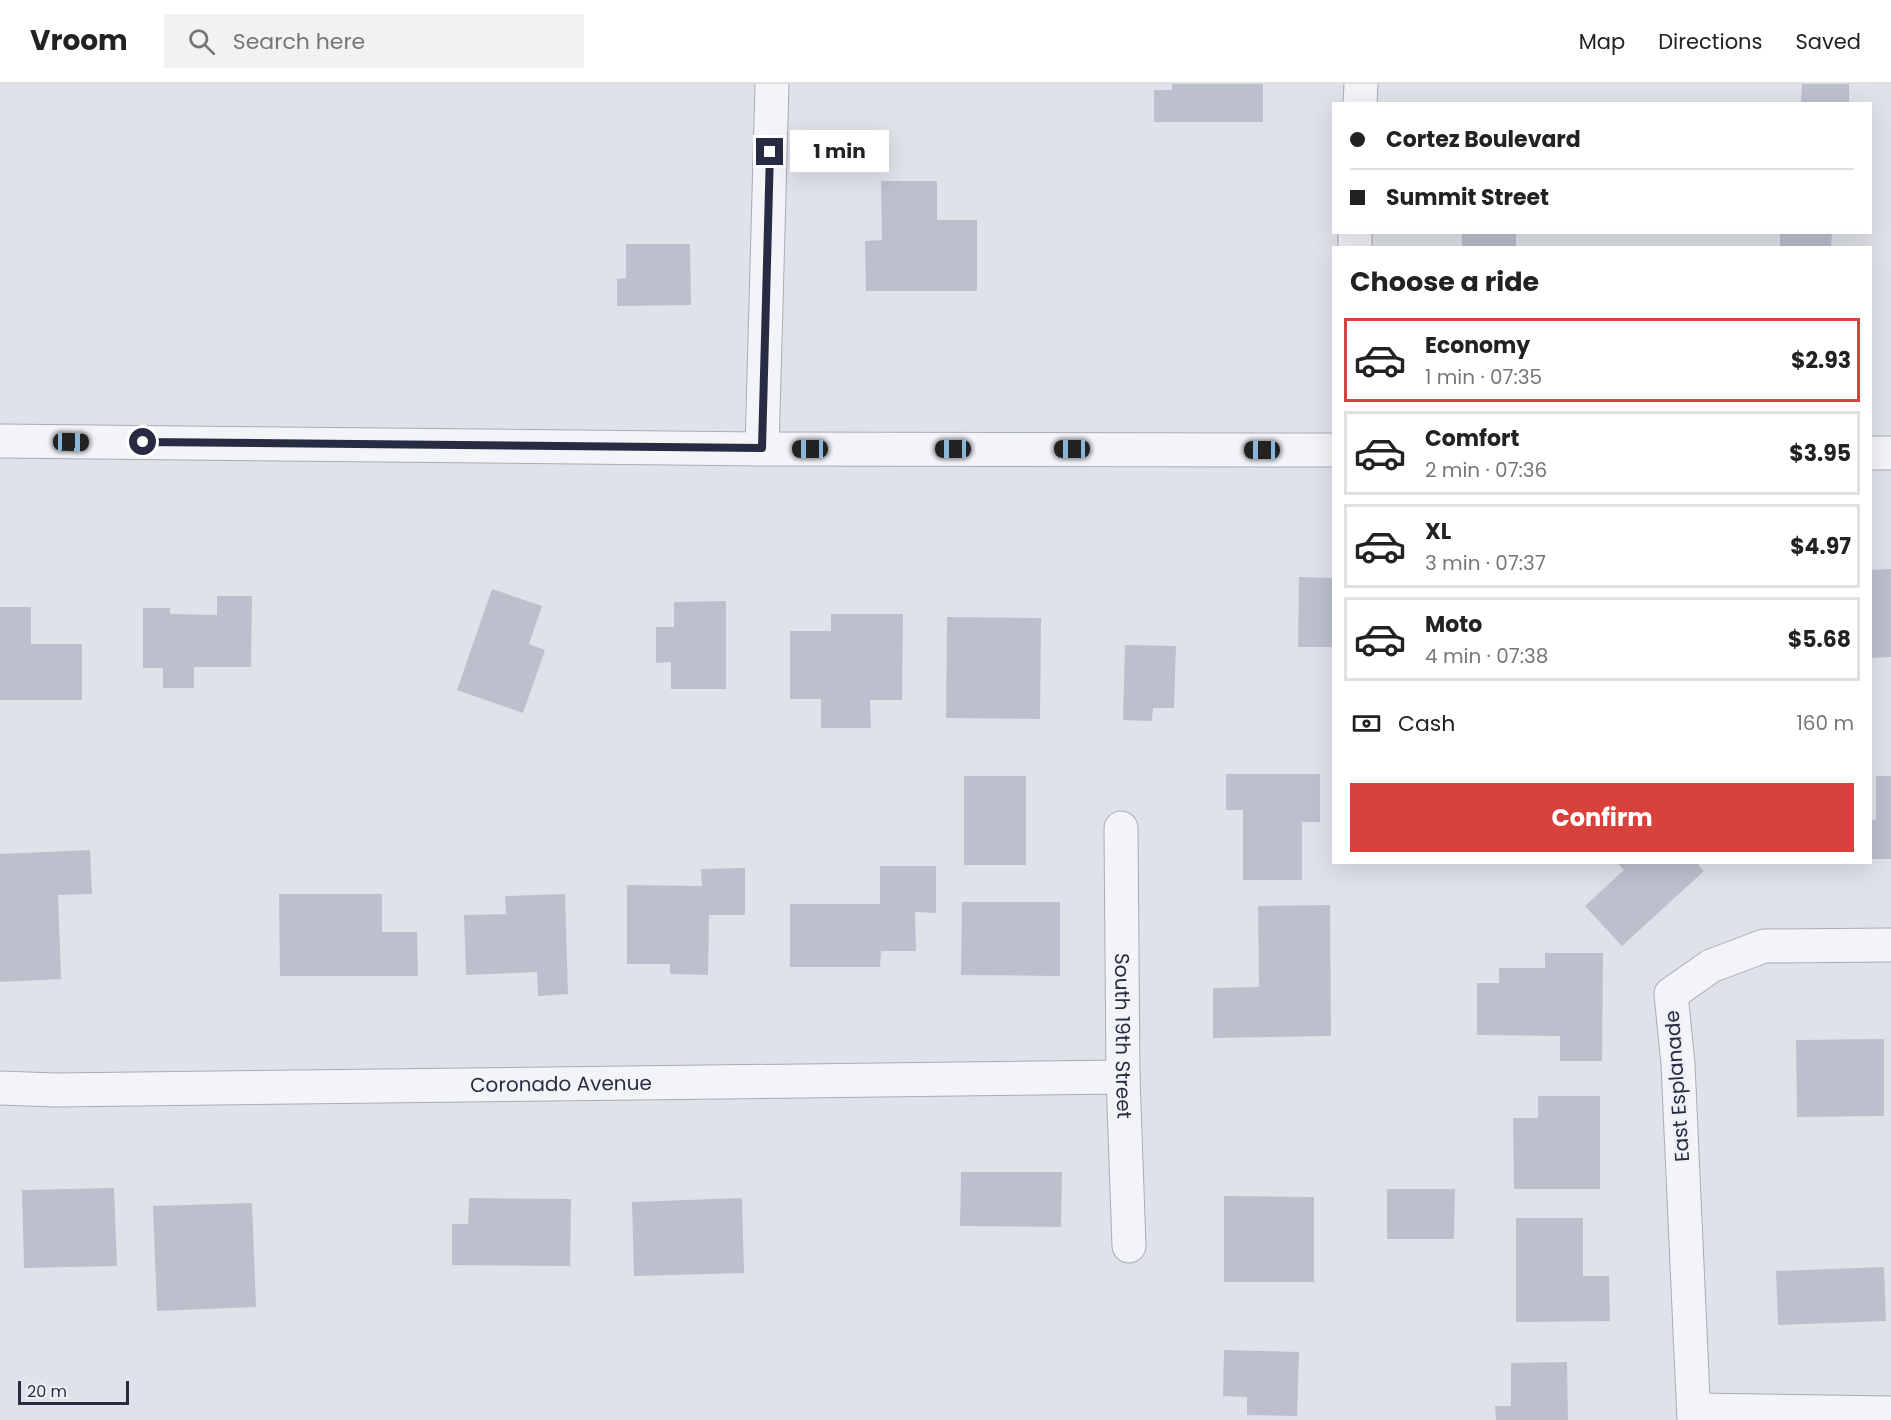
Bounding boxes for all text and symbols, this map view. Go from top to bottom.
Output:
search box [164,14,584,68]
text: Vroom [30,21,128,60]
icon: search [185,25,218,58]
text: Search here [233,26,365,57]
text: Map [1579,27,1625,56]
text: Directions [1658,27,1762,56]
text: Saved [1795,27,1861,56]
text: Cortez Boulevard [1386,124,1581,155]
callout: 1 min [791,131,890,173]
text: 1 min [813,137,866,165]
route end [756,138,783,165]
text: Summit Street [1386,182,1549,213]
text: Choose a ride [1350,263,1539,300]
text: Economy [1425,330,1530,361]
icon: car [1353,333,1407,387]
text: $2.93 [1791,345,1851,376]
text: 1 min · 07:35 [1425,363,1542,391]
text: Comfort [1425,423,1519,454]
icon: car [1353,426,1407,480]
route start [129,428,156,455]
car [53,433,89,451]
text: $3.95 [1789,438,1851,469]
car [792,440,828,458]
car [935,440,971,458]
car [1054,440,1090,458]
car [1244,441,1280,459]
text: 2 min · 07:36 [1425,456,1547,484]
text: XL [1425,516,1451,547]
icon: car [1353,519,1407,573]
text: $4.97 [1790,531,1851,562]
text: 3 min · 07:37 [1425,549,1546,577]
text: Moto [1425,609,1482,640]
icon: car [1353,612,1407,666]
text: $5.68 [1788,624,1851,655]
text: 4 min · 07:38 [1425,642,1548,670]
icon: cash [1350,707,1383,740]
text: Cash [1398,708,1455,739]
text: 160 m [1796,709,1854,737]
button: Confirm [1350,783,1854,852]
street label: South 19th Street [1108,953,1138,1119]
street label: East Esplanade [1658,1009,1696,1163]
street label: Coronado Avenue [470,1069,652,1099]
scale bar [18,1378,129,1406]
text: 20 m [27,1380,67,1403]

